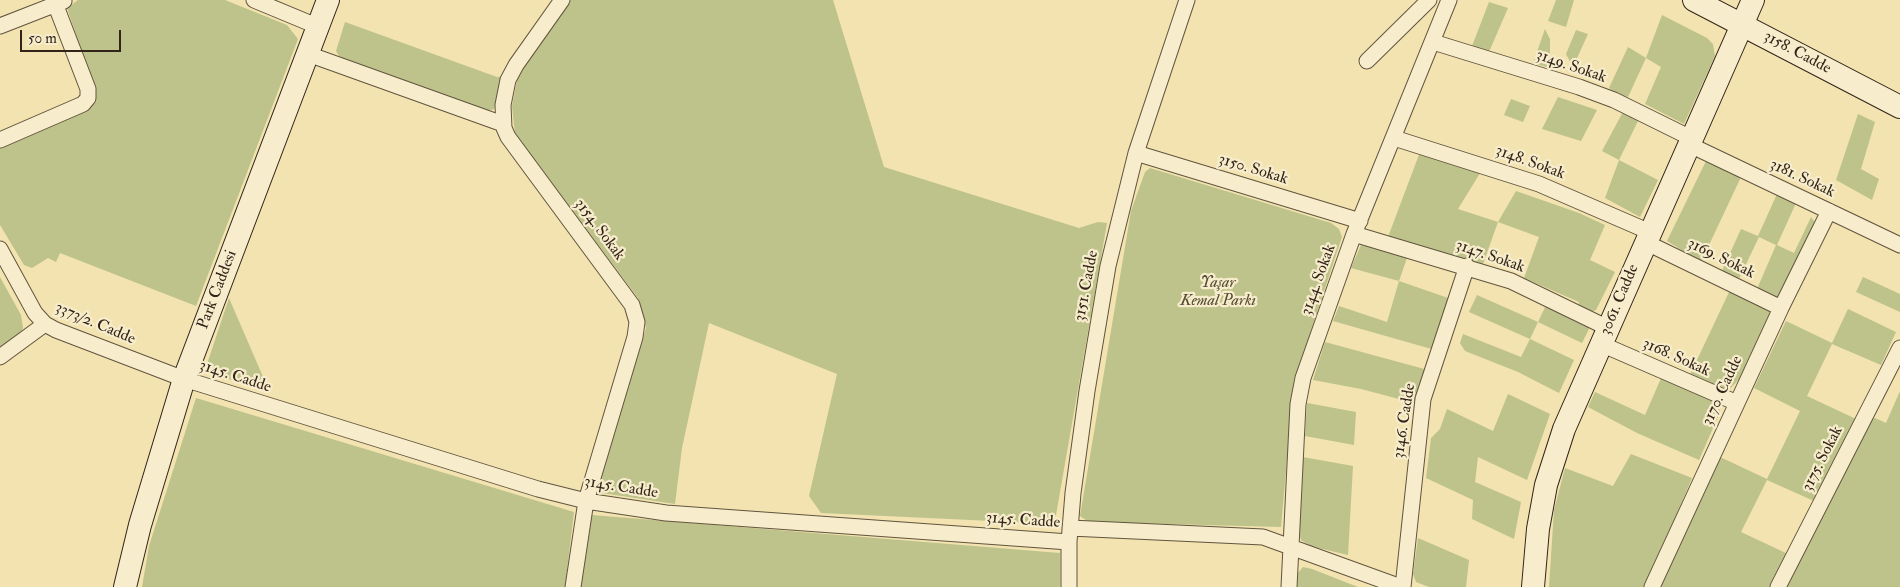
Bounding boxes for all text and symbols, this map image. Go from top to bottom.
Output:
scale bar [22,20,124,52]
street label: 3158. Cadde [1760,27,1834,79]
text: 50 m [28,29,57,48]
street label: 3149. Sokak [1533,46,1609,88]
street label: 3148. Sokak [1493,142,1567,184]
street label: 3150. Sokak [1216,150,1290,190]
street label: 3181. Sokak [1766,156,1838,202]
street label: 3154. Sokak [570,195,628,265]
street label: 3169. Sokak [1684,234,1758,284]
street label: 3147. Sokak [1453,236,1527,278]
street label: 3144. Sokak [1297,242,1341,318]
street label: Park Caddesi [194,248,242,332]
street label: 3151. Cadde [1071,249,1103,323]
street label: 3061. Cadde [1596,262,1644,338]
park label: Yaşar Kemal Parkı [1180,274,1256,312]
street label: 3373/2. Cadde [52,299,138,349]
street label: 3168. Sokak [1639,335,1713,381]
street label: 3170. Cadde [1699,353,1747,429]
street label: 3145. Cadde [197,356,273,398]
street label: 3146. Cadde [1390,382,1420,460]
street label: 3175. Sokak [1798,423,1848,495]
street label: 3145. Cadde [583,473,659,503]
street label: 3145. Cadde [985,509,1061,533]

